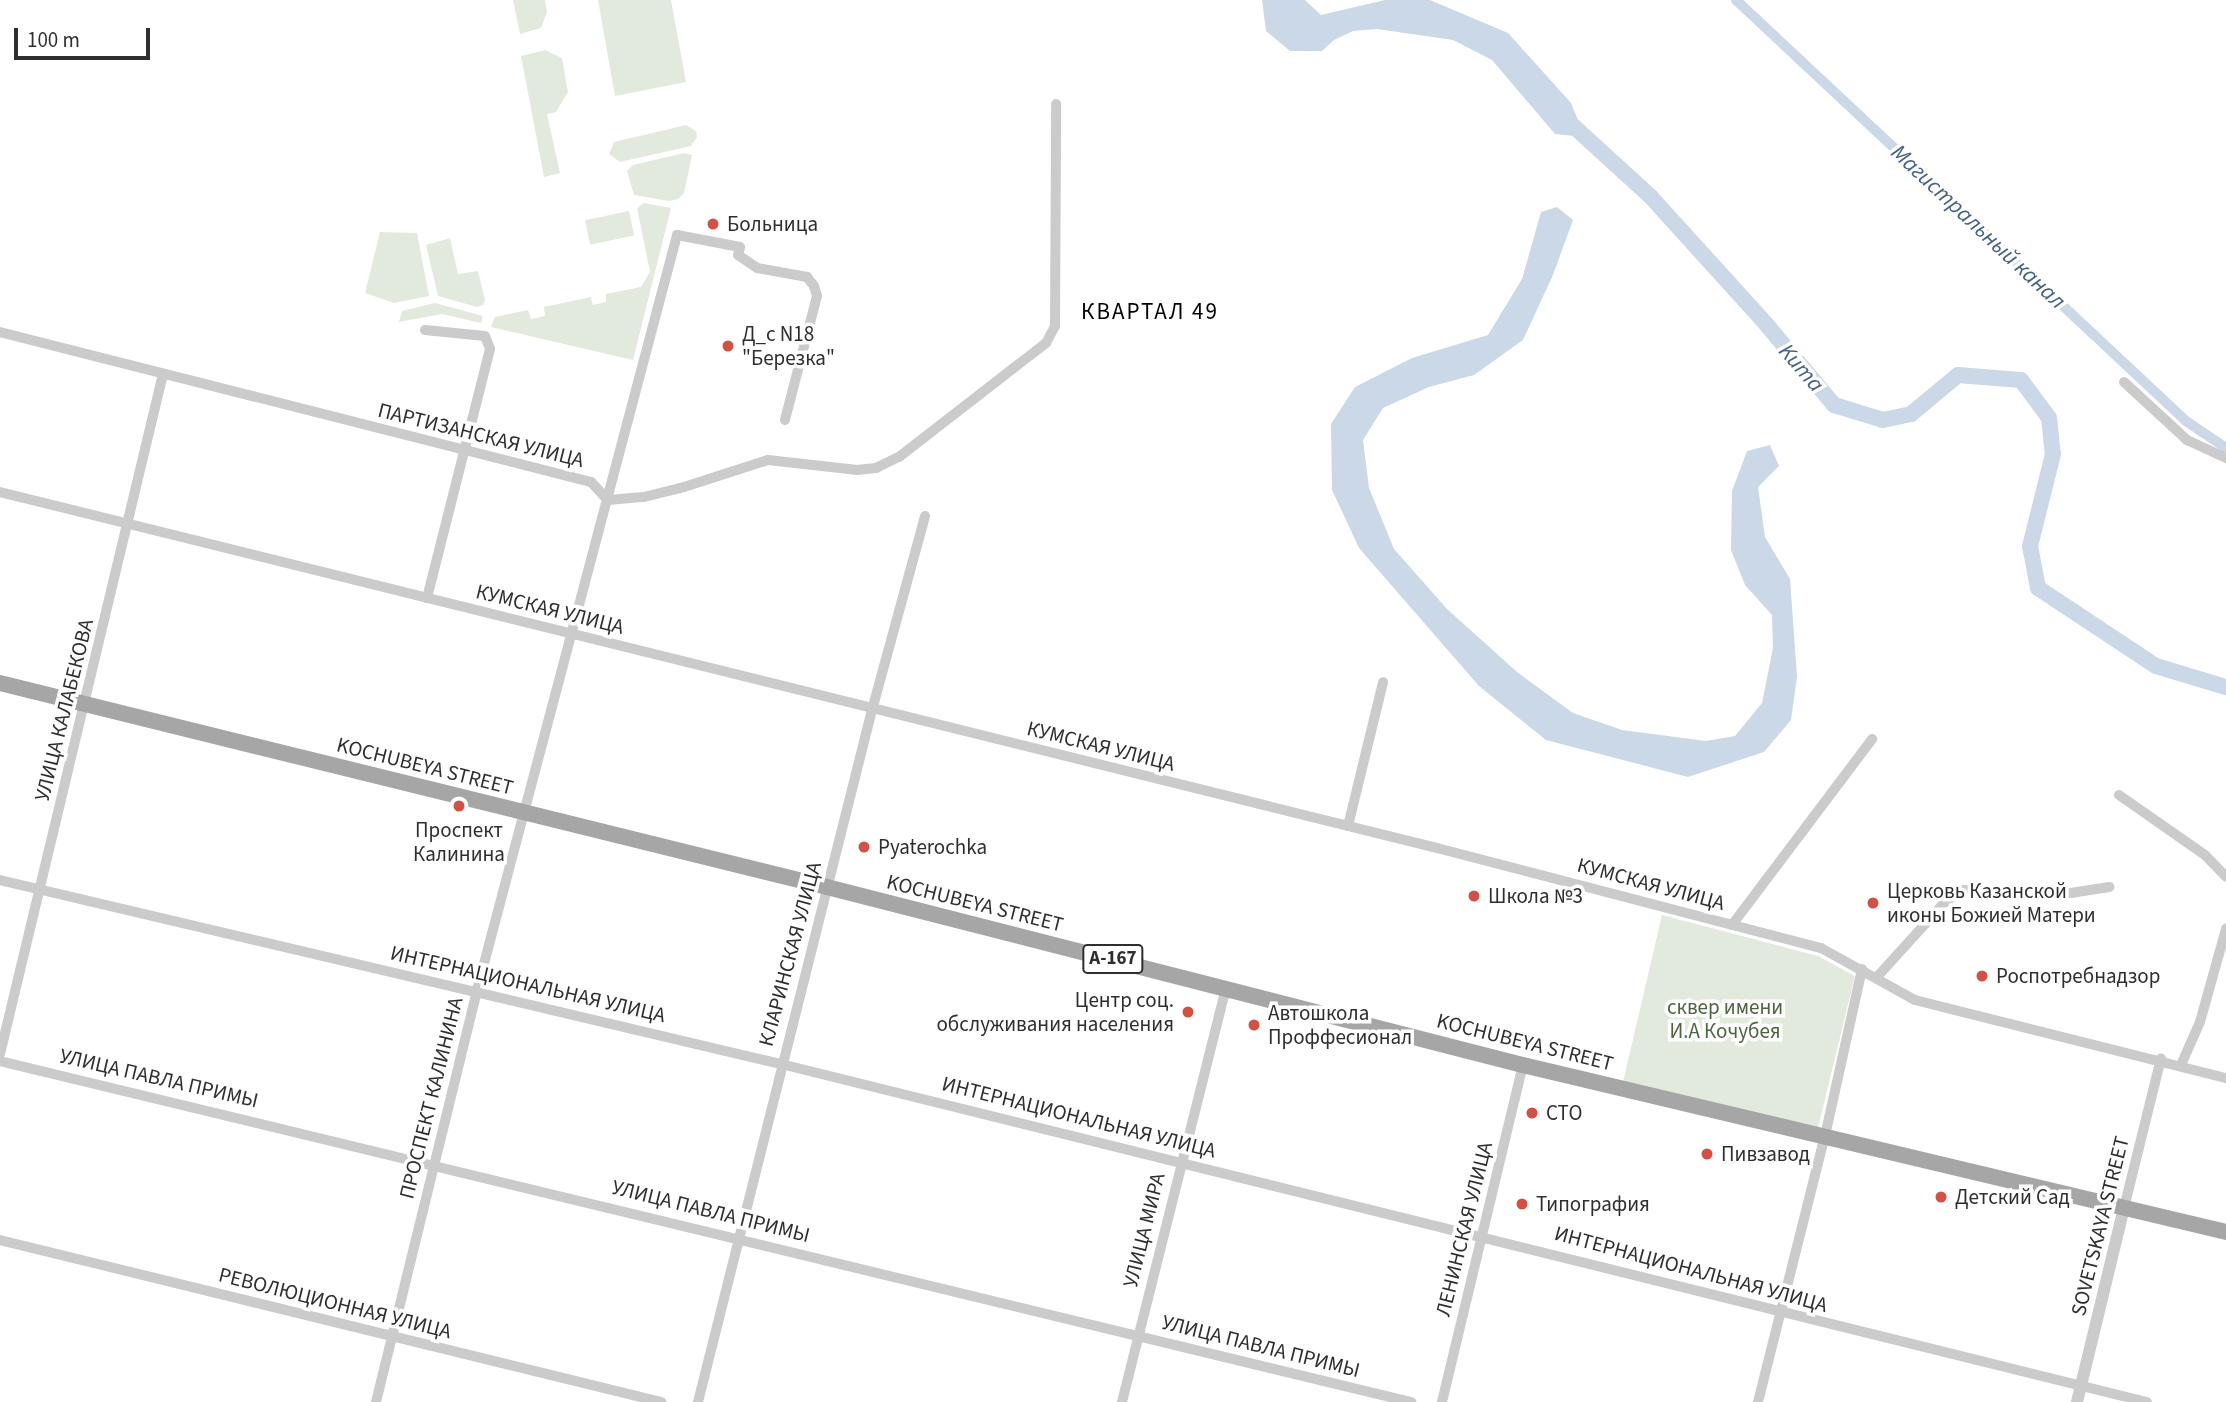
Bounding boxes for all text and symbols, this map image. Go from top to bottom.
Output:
scale bar [18,14,154,58]
text: 100 m [27,25,80,55]
water label: Магистральный канал [1885,139,2071,315]
place label: Больница [727,211,818,237]
marker: Больница [705,216,721,232]
district label: КВАРТАЛ 49 [1082,298,1218,326]
place label: Д_с N18 "Березка" [742,321,835,371]
marker: Д_с N18 "Березка" [720,338,736,354]
water label: Kuma [1773,338,1829,398]
street label: ПАРТИЗАНСКАЯ УЛИЦА [375,397,587,473]
street label: КУМСКАЯ УЛИЦА [473,578,627,640]
street label: УЛИЦА КАЛАБЕКОВА [29,616,99,804]
street label: КУМСКАЯ УЛИЦА [1024,715,1178,777]
street label: KOCHUBEYA STREET [334,732,516,800]
marker: Проспект Калинина [451,798,467,814]
place label: Проспект Калинина [413,817,505,867]
place label: Pyaterochka [878,834,987,860]
marker: Pyaterochka [856,839,872,855]
street label: КУМСКАЯ УЛИЦА [1575,852,1727,916]
street label: КЛАРИНСКАЯ УЛИЦА [753,859,827,1049]
street label: KOCHUBEYA STREET [884,869,1066,937]
place label: Церковь Казанской иконы Божией Матери [1887,878,2096,928]
place label: Школа №3 [1488,883,1583,909]
marker: Школа №3 [1466,888,1482,904]
marker: Церковь Казанской иконы Божией Матери [1865,895,1881,911]
street label: ИНТЕРНАЦИОНАЛЬНАЯ УЛИЦА [388,940,668,1028]
road number: А-167 [1082,944,1144,974]
place label: Роспотребнадзор [1996,963,2160,989]
marker: Роспотребнадзор [1974,968,1990,984]
place label: Центр соц. обслуживания населения [936,987,1174,1037]
park label: сквер имени И.А Кочубея [1667,994,1783,1044]
street label: ПРОСПЕКТ КАЛИНИНА [394,995,468,1201]
place label: Автошкола Проффесионал [1268,1000,1412,1050]
marker: Центр соц. обслуживания населения [1180,1004,1196,1020]
street label: KOCHUBEYA STREET [1434,1008,1616,1076]
marker: Автошкола Проффесионал [1246,1017,1262,1033]
street label: УЛИЦА ПАВЛА ПРИМЫ [57,1043,261,1113]
street label: ИНТЕРНАЦИОНАЛЬНАЯ УЛИЦА [939,1071,1219,1163]
place label: СТО [1546,1100,1582,1126]
marker: СТО [1524,1105,1540,1121]
street label: SOVETSKAYA STREET [2065,1134,2135,1318]
street label: ЛЕНИНСКАЯ УЛИЦА [1430,1139,1498,1319]
place label: Пивзавод [1721,1141,1810,1167]
marker: Пивзавод [1699,1146,1715,1162]
street label: УЛИЦА МИРА [1118,1170,1170,1290]
street label: УЛИЦА ПАВЛА ПРИМЫ [609,1174,813,1248]
place label: Детский Сад [1955,1184,2070,1210]
marker: Детский Сад [1933,1189,1949,1205]
place label: Типография [1536,1191,1650,1217]
marker: Типография [1514,1196,1530,1212]
street label: ИНТЕРНАЦИОНАЛЬНАЯ УЛИЦА [1552,1220,1830,1318]
street label: РЕВОЛЮЦИОННАЯ УЛИЦА [216,1262,454,1344]
street label: УЛИЦА ПАВЛА ПРИМЫ [1159,1309,1363,1383]

